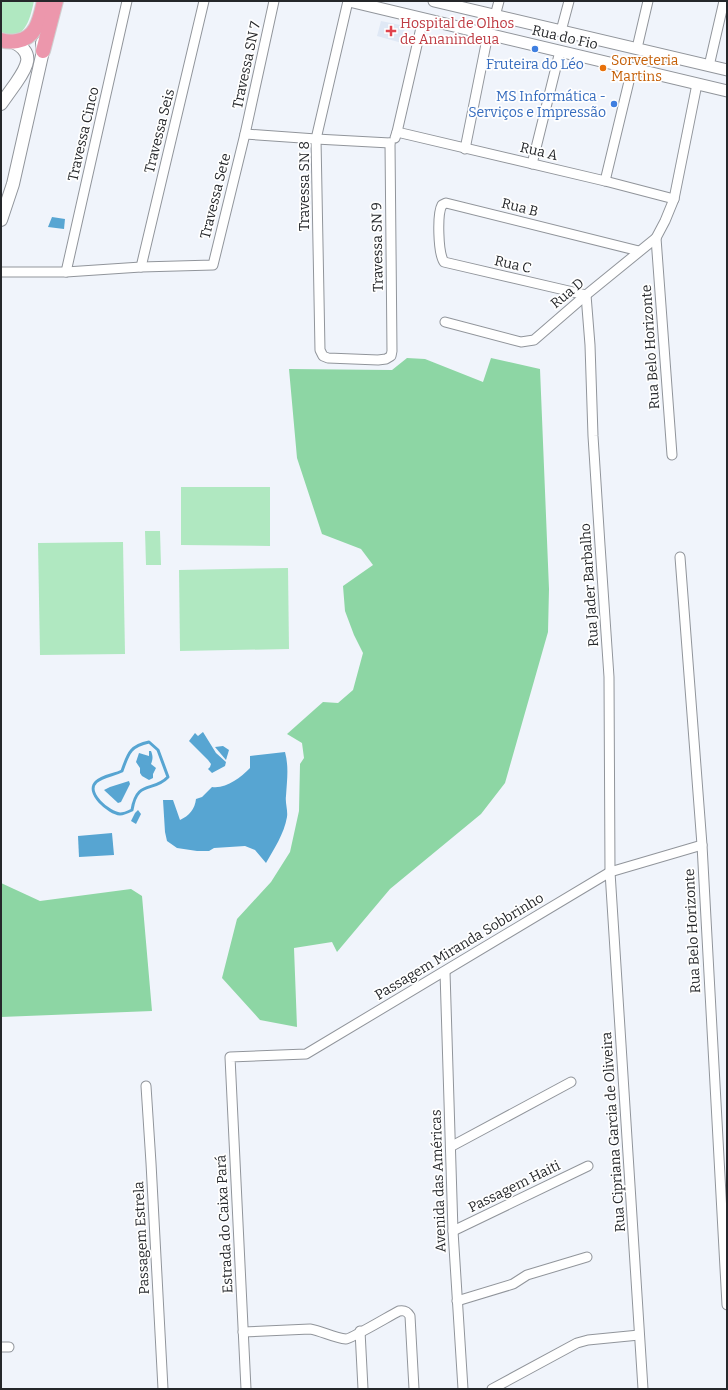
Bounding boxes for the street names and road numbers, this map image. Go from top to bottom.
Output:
street label: Travessa SN 7 [229,20,264,110]
street label: Rua do Fio [530,22,600,53]
street label: Travessa Cinco [64,85,103,183]
street label: Travessa Seis [141,87,178,175]
street label: Rua A [518,139,559,164]
street label: Travessa SN 8 [296,141,313,231]
street label: Travessa Sete [197,151,234,241]
street label: Rua B [500,195,540,220]
street label: Travessa SN 9 [368,202,387,292]
street label: Rua C [493,252,533,277]
street label: Rua D [547,275,587,312]
street label: Rua Belo Horizonte [638,284,663,410]
street label: Rua Jader Barbalho [577,523,602,647]
street label: Rua Belo Horizonte [681,868,704,994]
street label: Passagem Miranda Sobbrinho [372,889,547,1004]
street label: Rua Cipriana Garcia de Oliveira [598,1031,629,1233]
street label: Avenida das Américas [428,1109,449,1253]
street label: Estrada do Caixa Pará [212,1154,237,1294]
street label: Passagem Haiti [465,1157,563,1216]
street label: Passagem Estrela [130,1181,153,1295]

